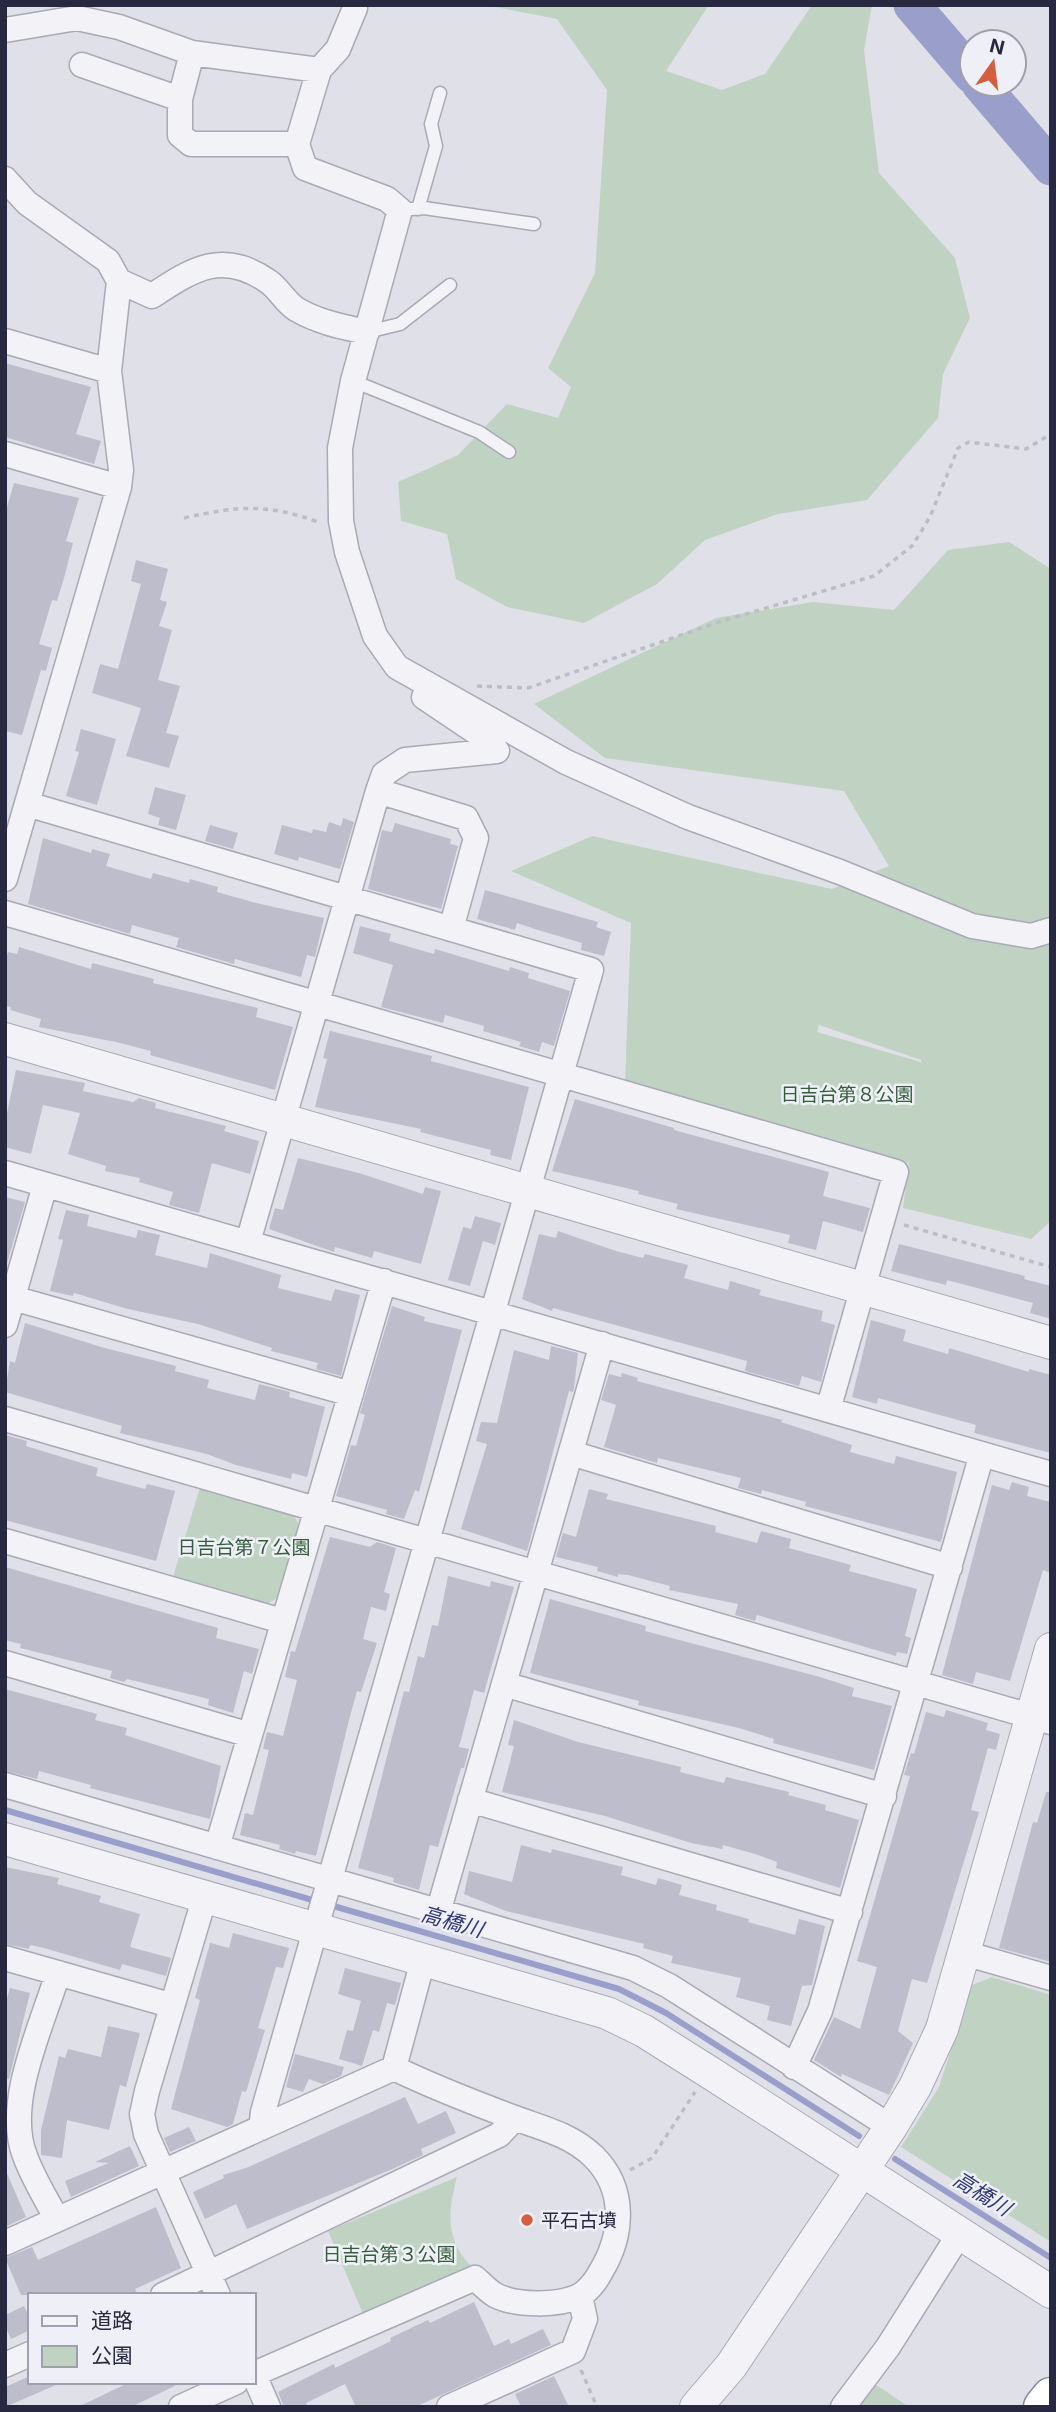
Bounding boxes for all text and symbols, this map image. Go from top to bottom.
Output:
north arrow [958,28,1028,98]
text: N [987,34,1007,60]
park label: 日吉台第８公園 [780,1083,914,1106]
park label: 日吉台第７公園 [177,1536,311,1559]
water label: 高橋川 [418,1901,488,1943]
water label: 高橋川 [949,2166,1017,2222]
place label: 平石古墳 [541,2209,617,2232]
marker: 平石古墳 [519,2212,535,2228]
park label: 日吉台第３公園 [322,2243,456,2266]
legend [28,2293,256,2384]
text: 道路 [91,2308,133,2333]
text: 公園 [91,2343,133,2368]

